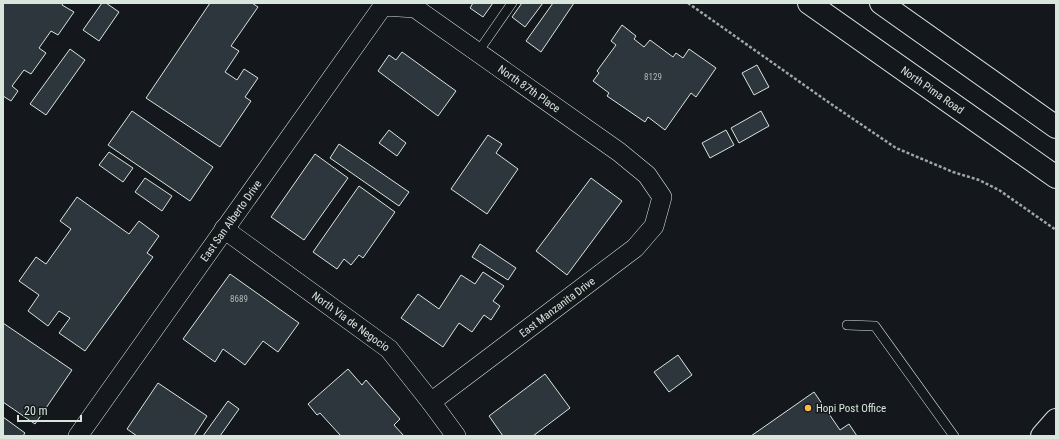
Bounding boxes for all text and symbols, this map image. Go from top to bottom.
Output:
street label: North 87th Place [495,63,563,115]
street label: North Pima Road [898,64,966,117]
house number: 8129 [644,72,662,82]
street label: East San Alberto Drive [198,178,264,264]
street label: East Manzanita Drive [517,275,598,340]
street label: North Via de Negocio [309,289,392,355]
house number: 8689 [230,294,248,304]
scale bar [18,397,81,423]
place label: Hopi Post Office [816,402,886,415]
marker: Hopi Post Office [803,403,813,413]
text: 20 m [24,404,48,418]

